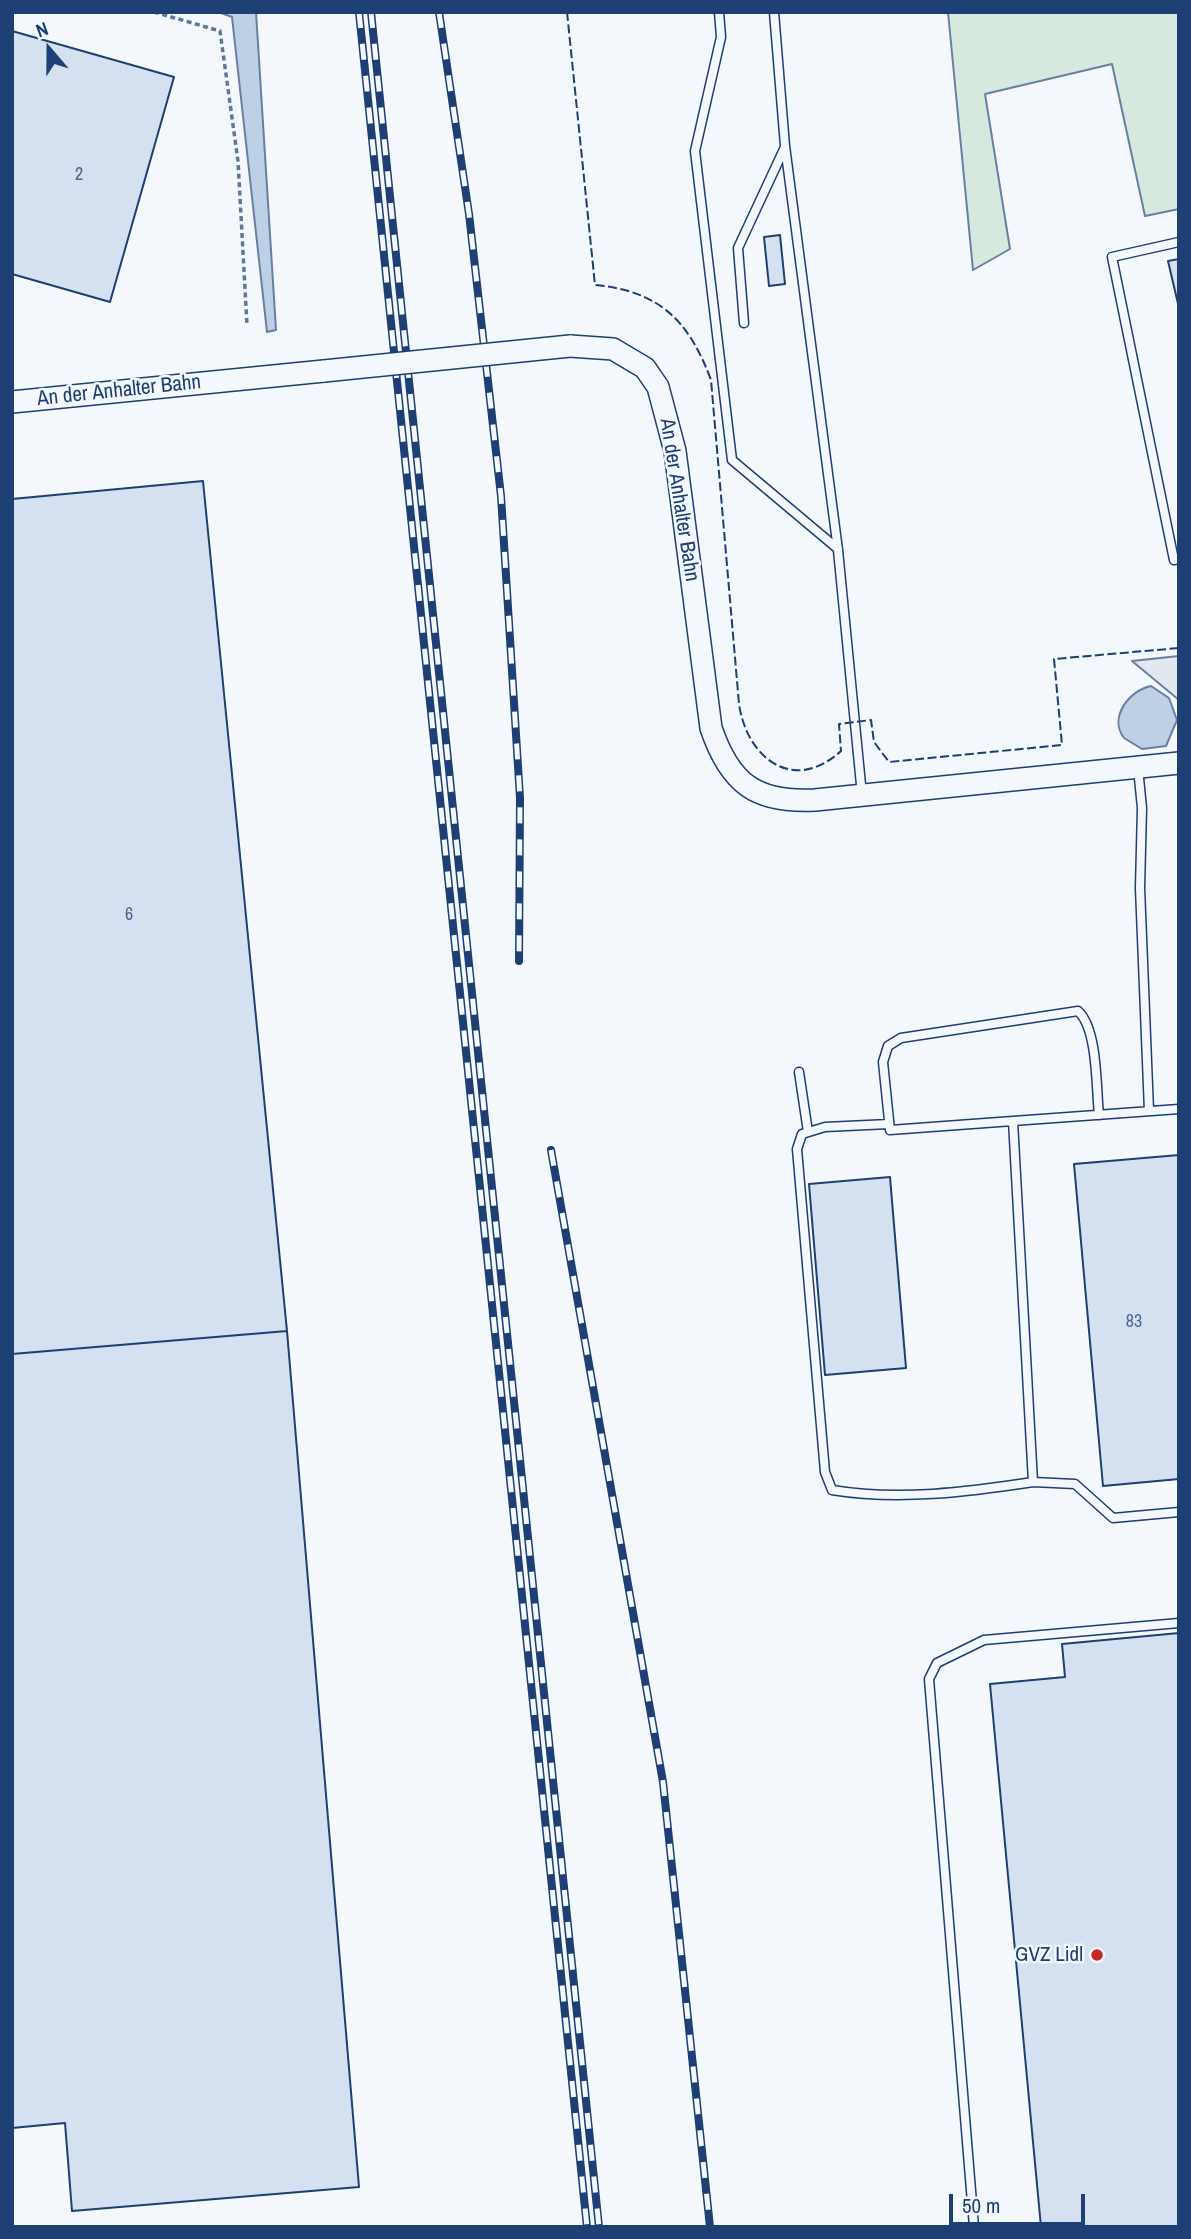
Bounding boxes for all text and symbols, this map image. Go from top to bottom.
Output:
north arrow [14,14,84,84]
text: N [32,15,52,43]
house number: 2 [75,164,83,186]
street label: An der Anhalter Bahn [36,370,202,412]
street label: An der Anhalter Bahn [654,417,704,583]
house number: 6 [125,904,133,926]
house number: 83 [1126,1311,1142,1333]
place label: GVZ Lidl [1015,1942,1083,1968]
marker: GVZ Lidl [1089,1947,1105,1963]
scale bar [953,2180,1090,2224]
text: 50 m [962,2191,1000,2220]

